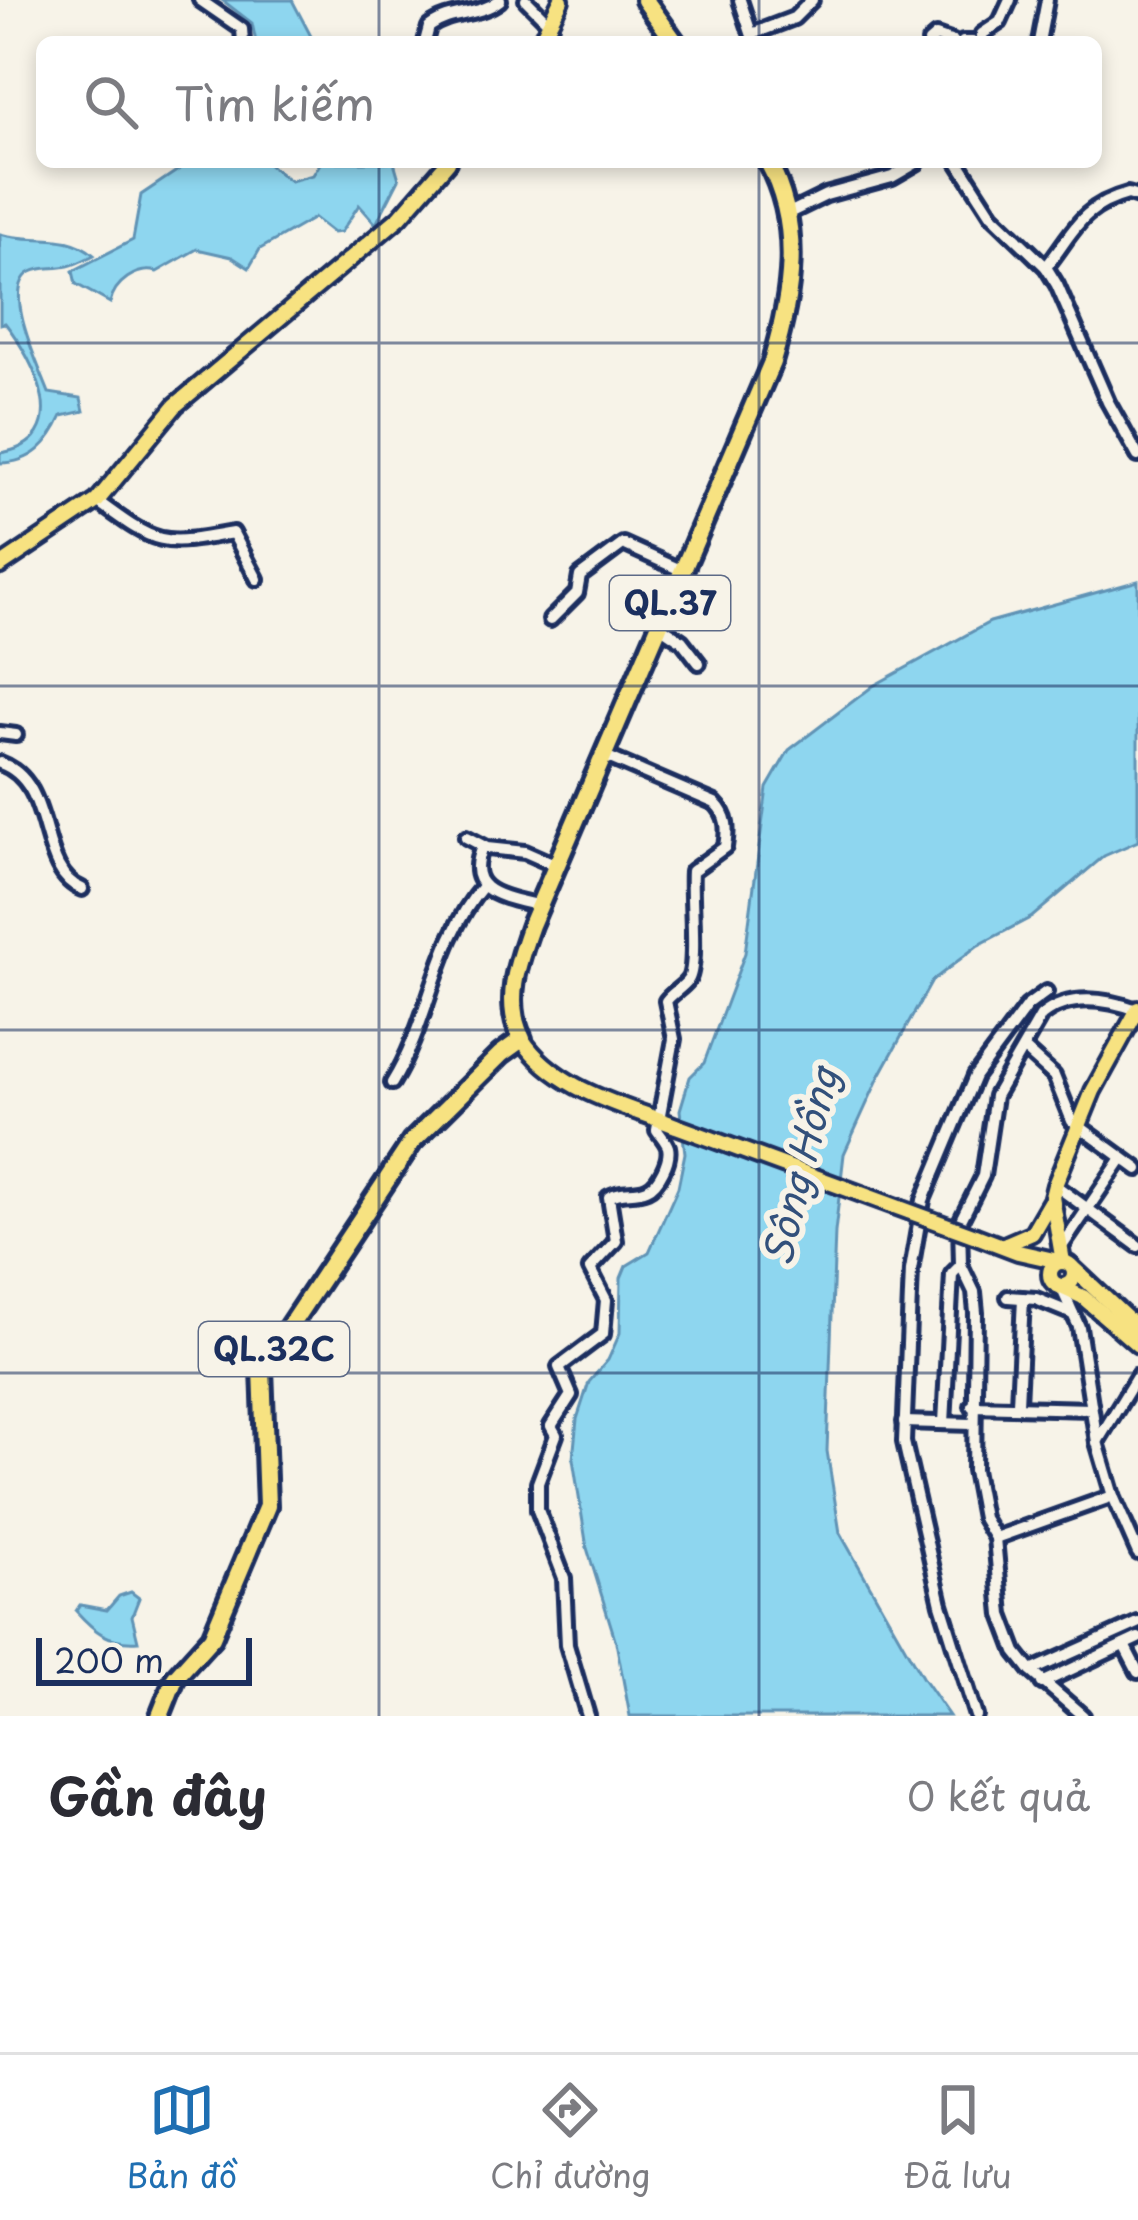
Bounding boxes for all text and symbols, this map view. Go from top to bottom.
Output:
search box [36,36,1102,168]
text: Tìm kiếm [174,68,375,136]
icon: search [78,69,144,135]
road number: QL.37 [610,576,730,630]
water label: Sông Hồng [745,1058,852,1271]
road number: QL.32C [199,1322,349,1376]
scale bar [36,1632,252,1685]
text: 200 m [54,1634,164,1684]
text: Gần đây [48,1756,267,1833]
text: 0 kết quả [907,1765,1090,1824]
tab: Bản đồ [126,2077,237,2199]
tab: Chỉ đường [490,2077,651,2199]
tab: Đã lưu [904,2077,1011,2199]

